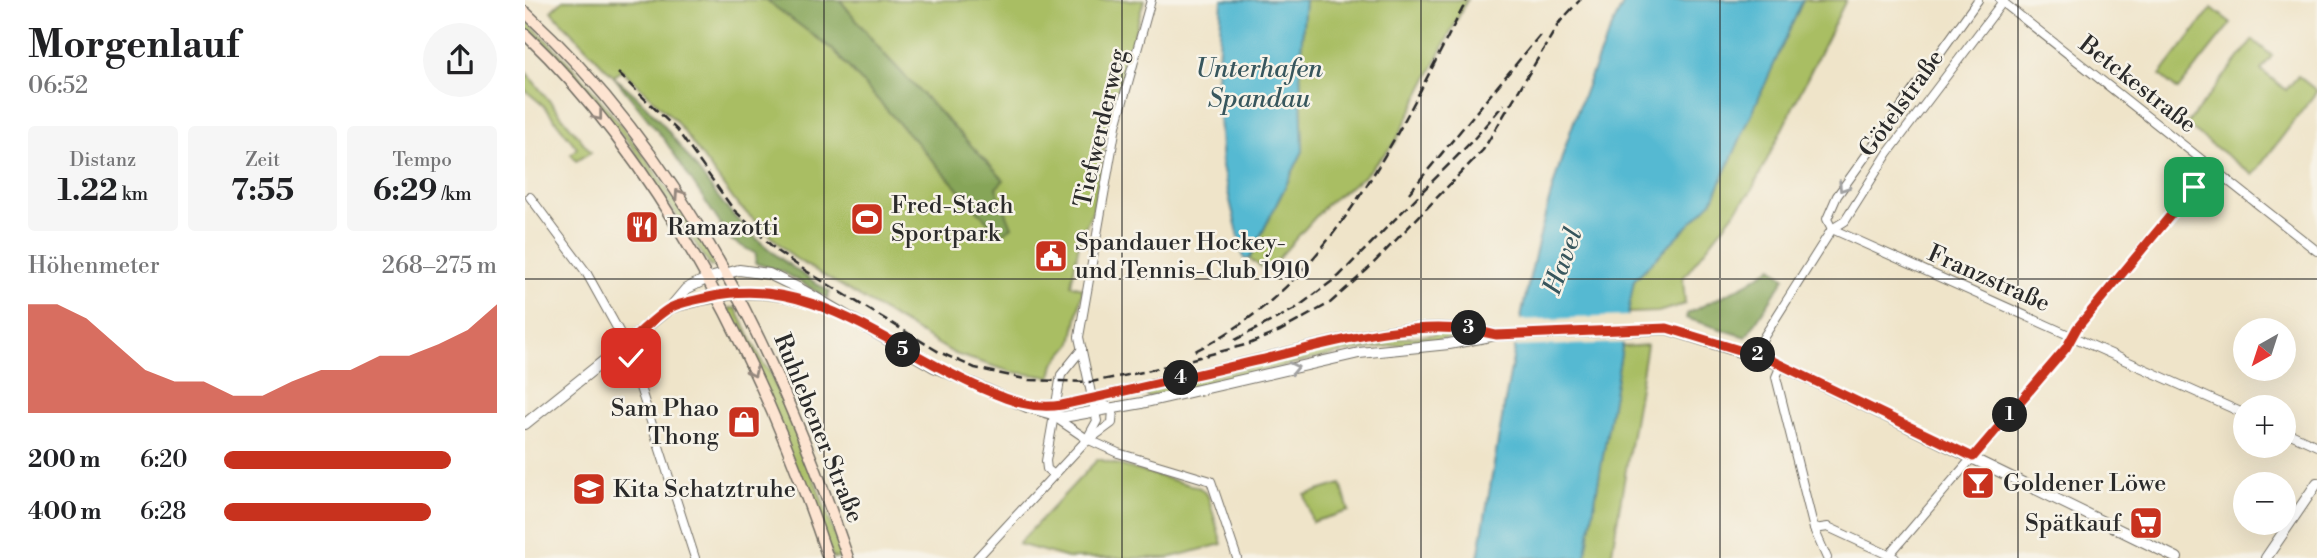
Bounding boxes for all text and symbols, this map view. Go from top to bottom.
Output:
text: Morgenlauf [28,22,239,69]
button: share [423,23,497,97]
street label: Betckestraße [2072,29,2202,140]
street label: Götelstraße [1853,44,1951,163]
street label: Tiefwerderweg [1068,45,1134,211]
water label: Unterhafen Spandau [1195,53,1323,115]
text: 06:52 [28,72,88,100]
one-way arrow [589,109,602,121]
text: Distanz [70,148,136,172]
text: Zeit [245,148,280,172]
text: Tempo [392,148,452,172]
pin [2164,157,2224,217]
icon: arrive [2175,168,2213,206]
text: 1.22 [57,172,118,210]
text: 7:55 [231,172,294,210]
text: 6:29 [373,172,438,210]
one-way arrow [1838,179,1851,192]
text: km [118,182,148,206]
text: /km [438,182,472,206]
one-way arrow [674,189,687,202]
place label: Fred-Stach Sportpark [891,191,1014,249]
sports icon: Fred-Stach Sportpark [848,200,886,238]
restaurant icon: Ramazotti [623,208,661,246]
place label: Ramazotti [667,213,779,243]
water label: Havel [1536,223,1590,300]
place label: Spandauer Hockey- und Tennis-Club 1910 [1075,228,1310,286]
public building icon: Spandauer Hockey- und Tennis-Club 1910 [1032,237,1070,275]
street label: Franzstraße [1923,239,2055,319]
text: Höhenmeter [28,252,160,280]
text: 268–275 m [382,252,497,280]
pin: 3 [1451,310,1487,346]
text: 3 [1463,315,1474,339]
north arrow [2233,318,2296,382]
map controls [2233,318,2296,535]
pin [601,328,661,388]
street label: Ruhlebener Straße [766,329,870,527]
pin: 5 [885,332,921,368]
text: 5 [897,337,908,361]
pin: 2 [1741,338,1775,372]
icon: check [612,339,650,377]
text: 2 [1752,342,1763,366]
pin: 4 [1163,360,1199,396]
one-way arrow [1287,361,1299,376]
one-way arrow [744,365,758,377]
text: 4 [1174,365,1187,389]
place label: Sam Phao Thong [611,394,720,452]
button: + [2233,395,2296,458]
pin: 1 [1993,398,2027,432]
text: 1 [2005,402,2014,426]
shop icon: Sam Phao Thong [725,403,763,441]
text: 200 m [28,446,100,474]
text: 6:20 [140,446,188,474]
bar icon: Goldener Löwe [1959,464,1997,502]
place label: Goldener Löwe [2003,469,2166,499]
school or university icon: Kita Schatztruhe [570,470,608,508]
button: − [2233,472,2296,535]
place label: Kita Schatztruhe [613,475,796,505]
text: 400 m [28,498,101,526]
text: 6:28 [140,498,186,526]
supermarket icon: Spätkauf [2127,504,2165,542]
place label: Spätkauf [2025,509,2122,539]

